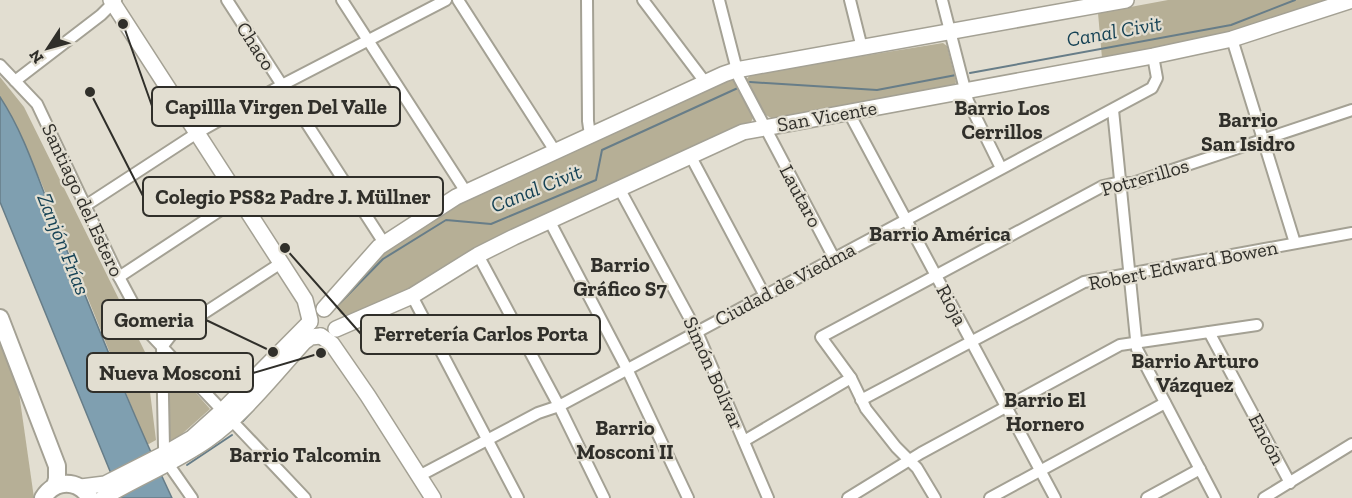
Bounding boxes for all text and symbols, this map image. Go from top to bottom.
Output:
water label: Canal Civit [1065,10,1163,52]
street label: Chaco [231,17,281,75]
north arrow [18,18,78,78]
text: N [25,46,48,67]
callout: Capillla Virgen Del Valle [152,87,400,126]
text: Capillla Virgen Del Valle [165,94,387,119]
street label: San Vicente [775,95,879,137]
district label: Barrio Los Cerrillos [954,95,1050,144]
district label: Barrio San Isidro [1201,107,1295,156]
street label: Santiago del Estero [37,119,129,281]
street label: Potrerillos [1098,153,1192,201]
water label: Canal Civit [487,158,585,218]
street label: Lautaro [775,161,827,231]
callout: Colegio PS82 Padre J. Müllner [143,177,443,216]
text: Colegio PS82 Padre J. Müllner [155,184,431,209]
water label: Zanjón Frías [32,190,96,298]
district label: Barrio América [869,221,1011,246]
street label: Robert Edward Bowen [1086,235,1280,295]
street label: Ciudad de Viedma [711,237,860,331]
district label: Barrio Gráfico S7 [573,252,667,301]
street label: Rioja [931,280,973,330]
callout: Gomeria [102,300,206,339]
text: Gomeria [114,307,194,332]
street label: Simón Bolívar [678,313,750,433]
callout: Ferretería Carlos Porta [361,315,600,354]
text: Ferretería Carlos Porta [374,321,588,346]
district label: Barrio Arturo Vázquez [1131,348,1259,397]
callout: Nueva Mosconi [87,353,253,392]
text: Nueva Mosconi [99,360,241,385]
district label: Barrio El Hornero [1004,387,1086,436]
street label: Encón [1244,409,1291,469]
district label: Barrio Mosconi II [576,415,674,464]
district label: Barrio Talcomin [229,442,381,467]

